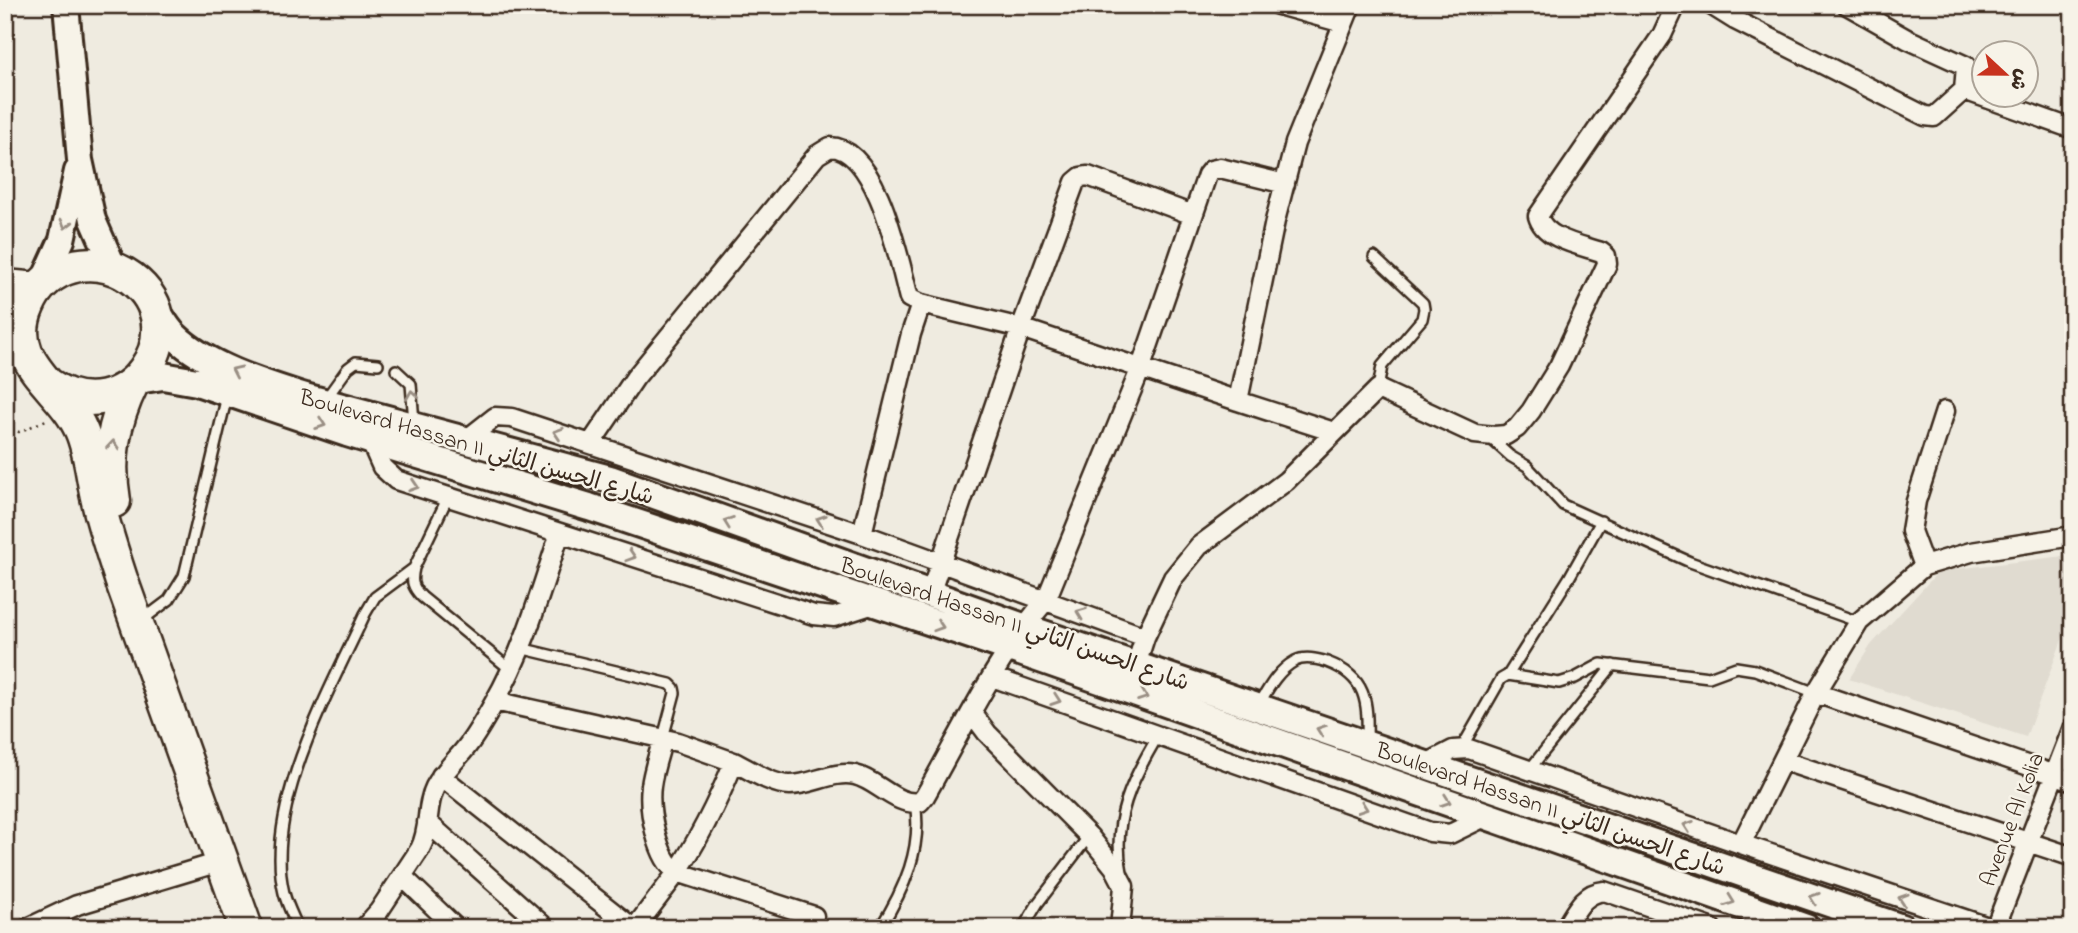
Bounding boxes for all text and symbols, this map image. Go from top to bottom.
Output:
north arrow [1969,38,2039,108]
text: ش [2002,65,2035,94]
one-way arrow [60,218,74,230]
one-way arrow [231,366,243,380]
street label: Boulevard Hassan II شارع الحسن الثاني [294,382,658,517]
one-way arrow [404,390,419,401]
one-way arrow [314,416,326,430]
one-way arrow [553,426,565,441]
one-way arrow [105,439,120,451]
one-way arrow [408,477,420,492]
one-way arrow [815,514,827,528]
one-way arrow [722,516,734,530]
one-way arrow [624,548,636,562]
street label: Boulevard Hassan II شارع الحسن الثاني [833,550,1193,703]
one-way arrow [1076,607,1088,621]
one-way arrow [933,617,945,632]
one-way arrow [1136,688,1148,702]
one-way arrow [1049,691,1061,705]
one-way arrow [1315,724,1327,738]
street label: Boulevard Hassan II شارع الحسن الثاني [1369,735,1729,888]
street label: Avenue Al Kolia [1973,748,2054,892]
one-way arrow [1440,793,1452,807]
one-way arrow [1356,800,1368,814]
one-way arrow [1682,820,1694,834]
one-way arrow [1809,892,1821,906]
one-way arrow [1898,892,1910,907]
one-way arrow [1724,893,1736,907]

